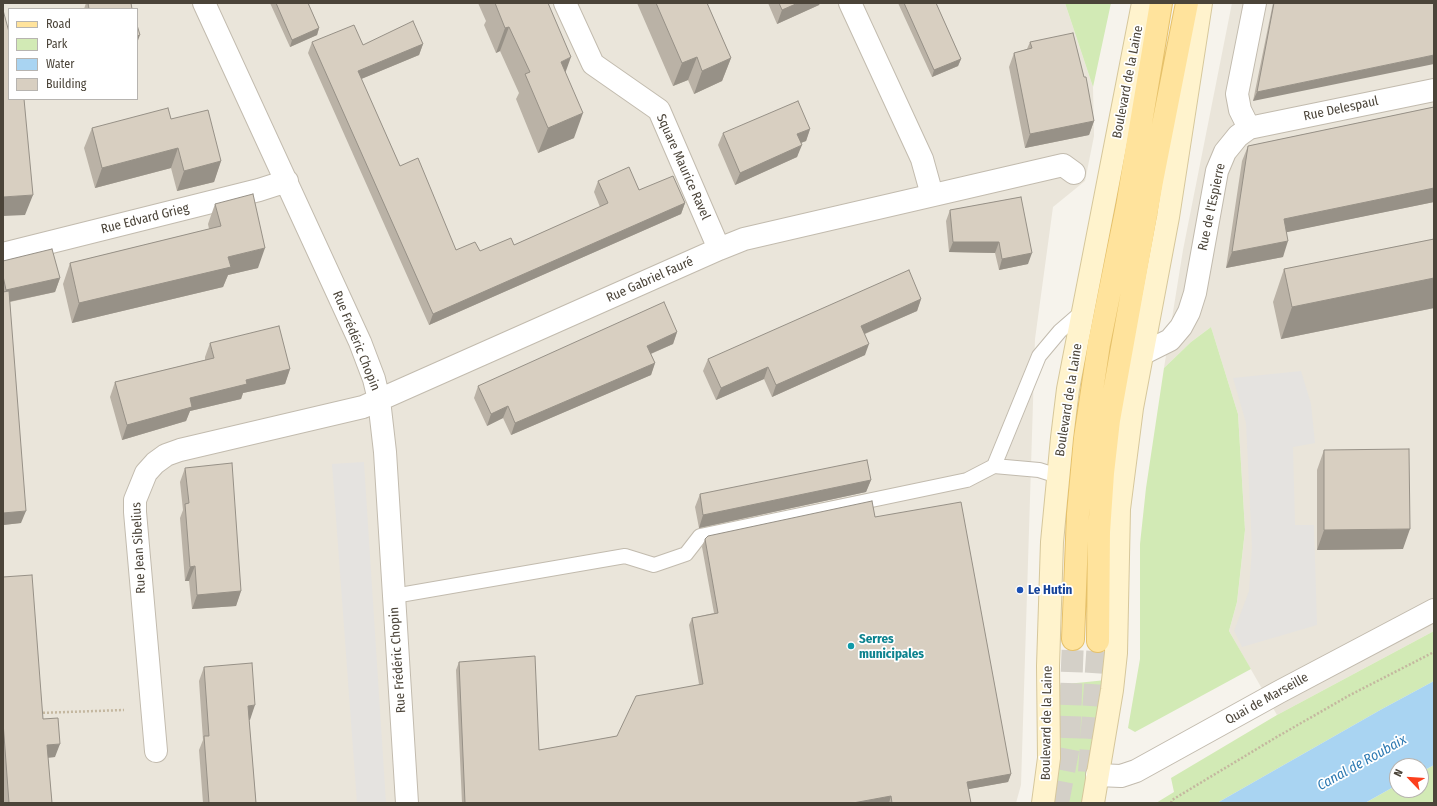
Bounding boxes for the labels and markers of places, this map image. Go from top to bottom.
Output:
place label: Le Hutin [1028,582,1072,598]
marker: Le Hutin [1015,585,1025,595]
place label: Serres municipales [859,631,924,662]
marker: Serres municipales [846,641,856,651]

